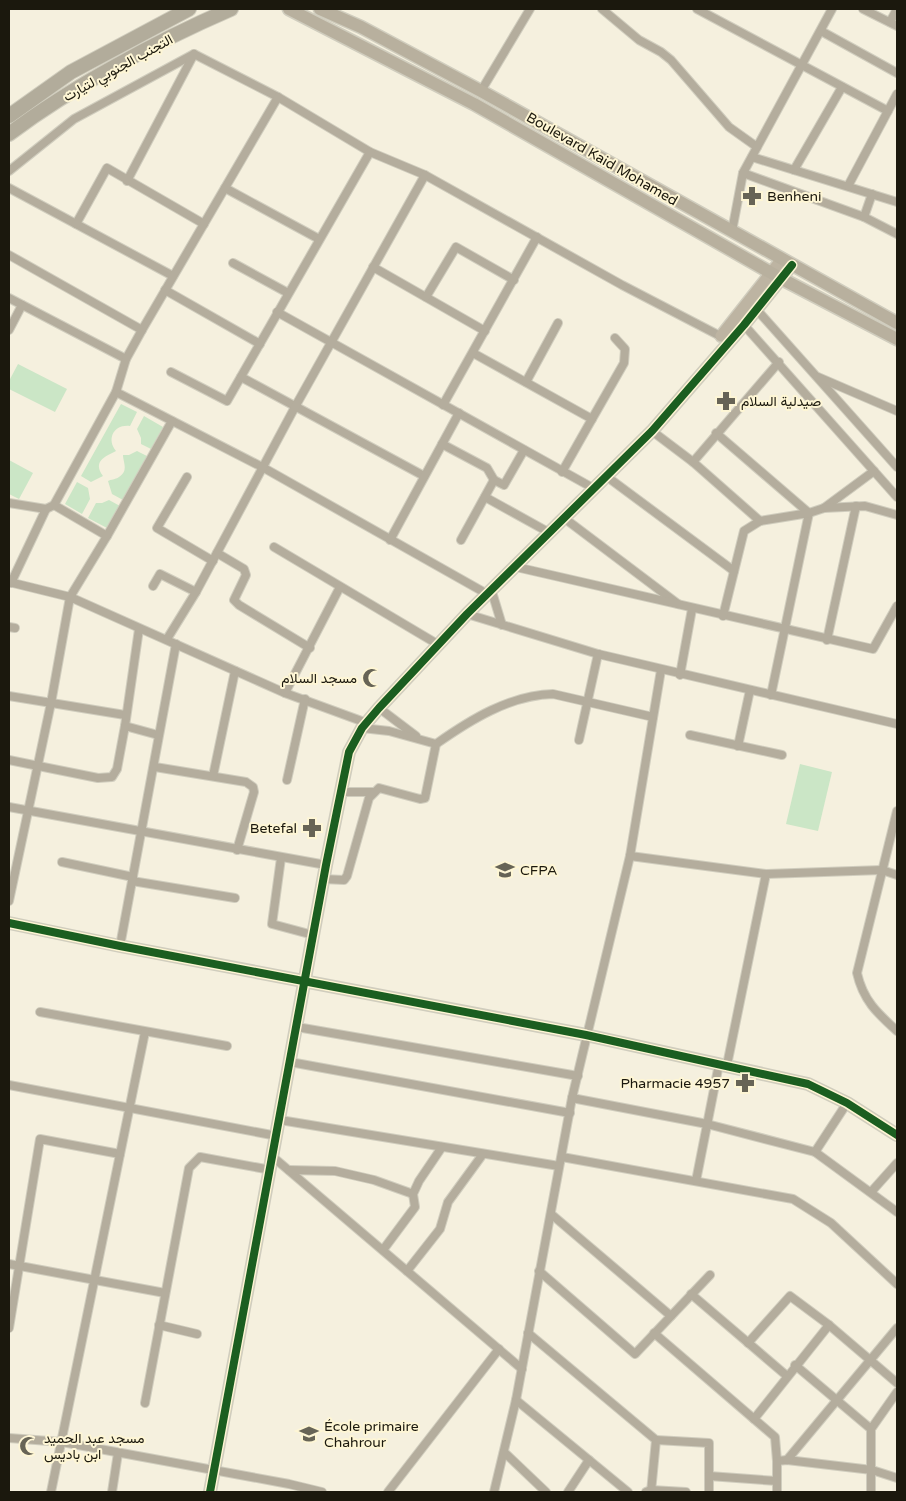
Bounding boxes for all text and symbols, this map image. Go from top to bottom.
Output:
street label: التجنب الجنوبي لتيارت [60,31,177,108]
street label: Boulevard Kaid Mohamed [523,109,681,209]
pharmacy icon: Benheni [741,185,763,207]
place label: Benheni [767,188,822,205]
pharmacy icon: صيدلية السلام [715,390,737,412]
place label: صيدلية السلام [741,393,821,410]
mosque icon: مسجد السلام [361,667,383,689]
place label: مسجد السلام [281,670,357,687]
pharmacy icon: Betefal [301,817,323,839]
place label: Betefal [250,820,297,837]
school or university icon: CFPA [494,859,516,881]
place label: CFPA [520,862,557,879]
pharmacy icon: Pharmacie 4957 [734,1072,756,1094]
place label: Pharmacie 4957 [621,1075,730,1092]
place label: École primaire Chahrour [324,1418,419,1451]
school or university icon: École primaire Chahrour [298,1423,320,1445]
place label: مسجد عبد الحميد ابن باديس [44,1430,145,1463]
mosque icon: مسجد عبد الحميد ابن باديس [18,1435,40,1457]

